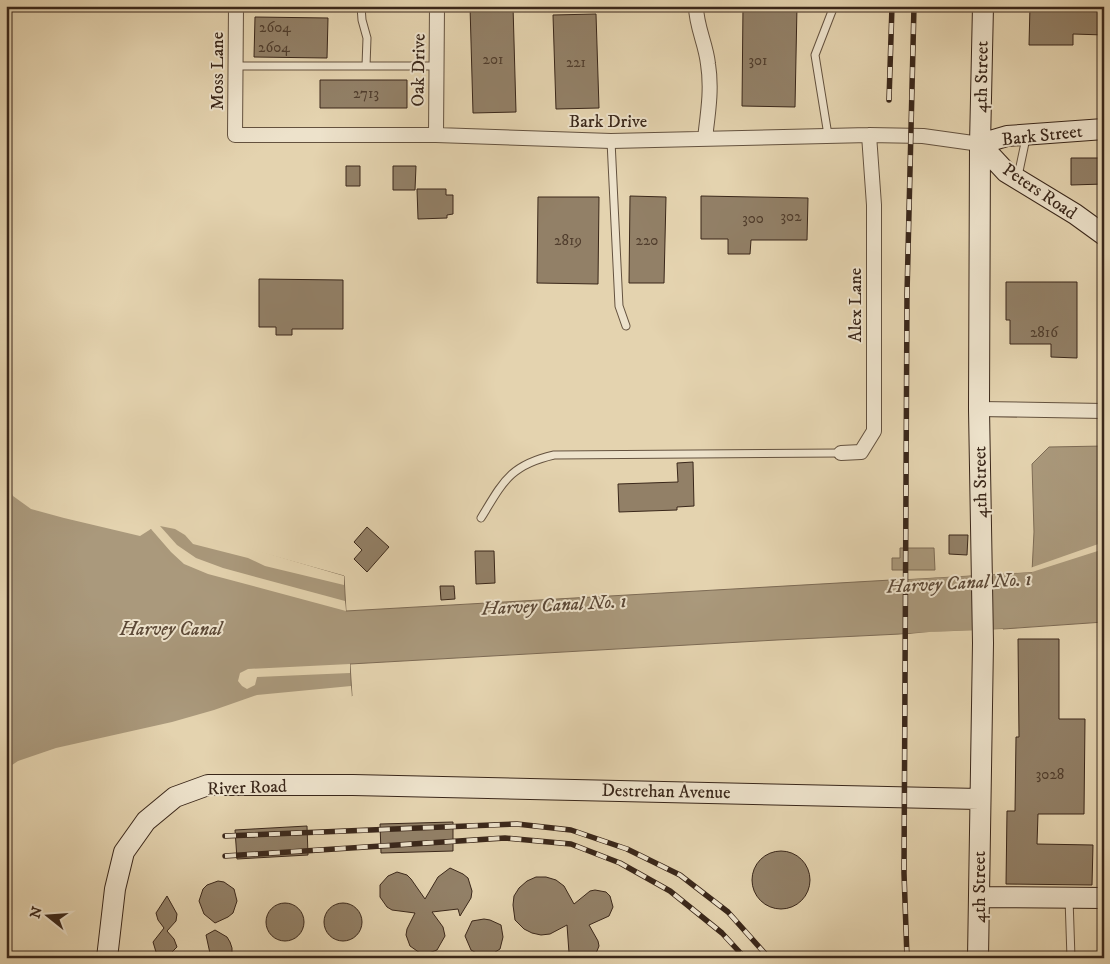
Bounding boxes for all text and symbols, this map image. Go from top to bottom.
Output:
house number: 2604 [259,18,291,37]
street label: Moss Lane [207,32,229,110]
street label: Oak Drive [407,33,431,107]
house number: 2604 [258,38,290,57]
street label: 4th Street [970,41,994,113]
house number: 201 [483,50,503,69]
house number: 301 [748,51,768,70]
house number: 221 [566,53,586,72]
house number: 2713 [353,84,379,103]
street label: Bark Drive [569,111,647,133]
street label: Bark Street [1001,121,1084,151]
street label: Peters Road [998,159,1081,225]
house number: 302 [780,207,802,226]
house number: 300 [742,209,764,228]
house number: 2819 [554,231,582,250]
house number: 220 [636,231,658,250]
street label: Alex Lane [845,268,867,342]
house number: 2816 [1030,323,1059,342]
street label: 4th Street [969,446,993,518]
water label: Harvey Canal No. 1 [885,568,1032,599]
water label: Harvey Canal No. 1 [480,590,627,621]
water label: Harvey Canal [119,618,224,641]
house number: 3028 [1036,765,1064,784]
street label: River Road [207,776,287,800]
street label: Destrehan Avenue [601,780,731,804]
street label: 4th Street [969,851,991,923]
north arrow [22,892,72,942]
text: N [26,904,47,921]

